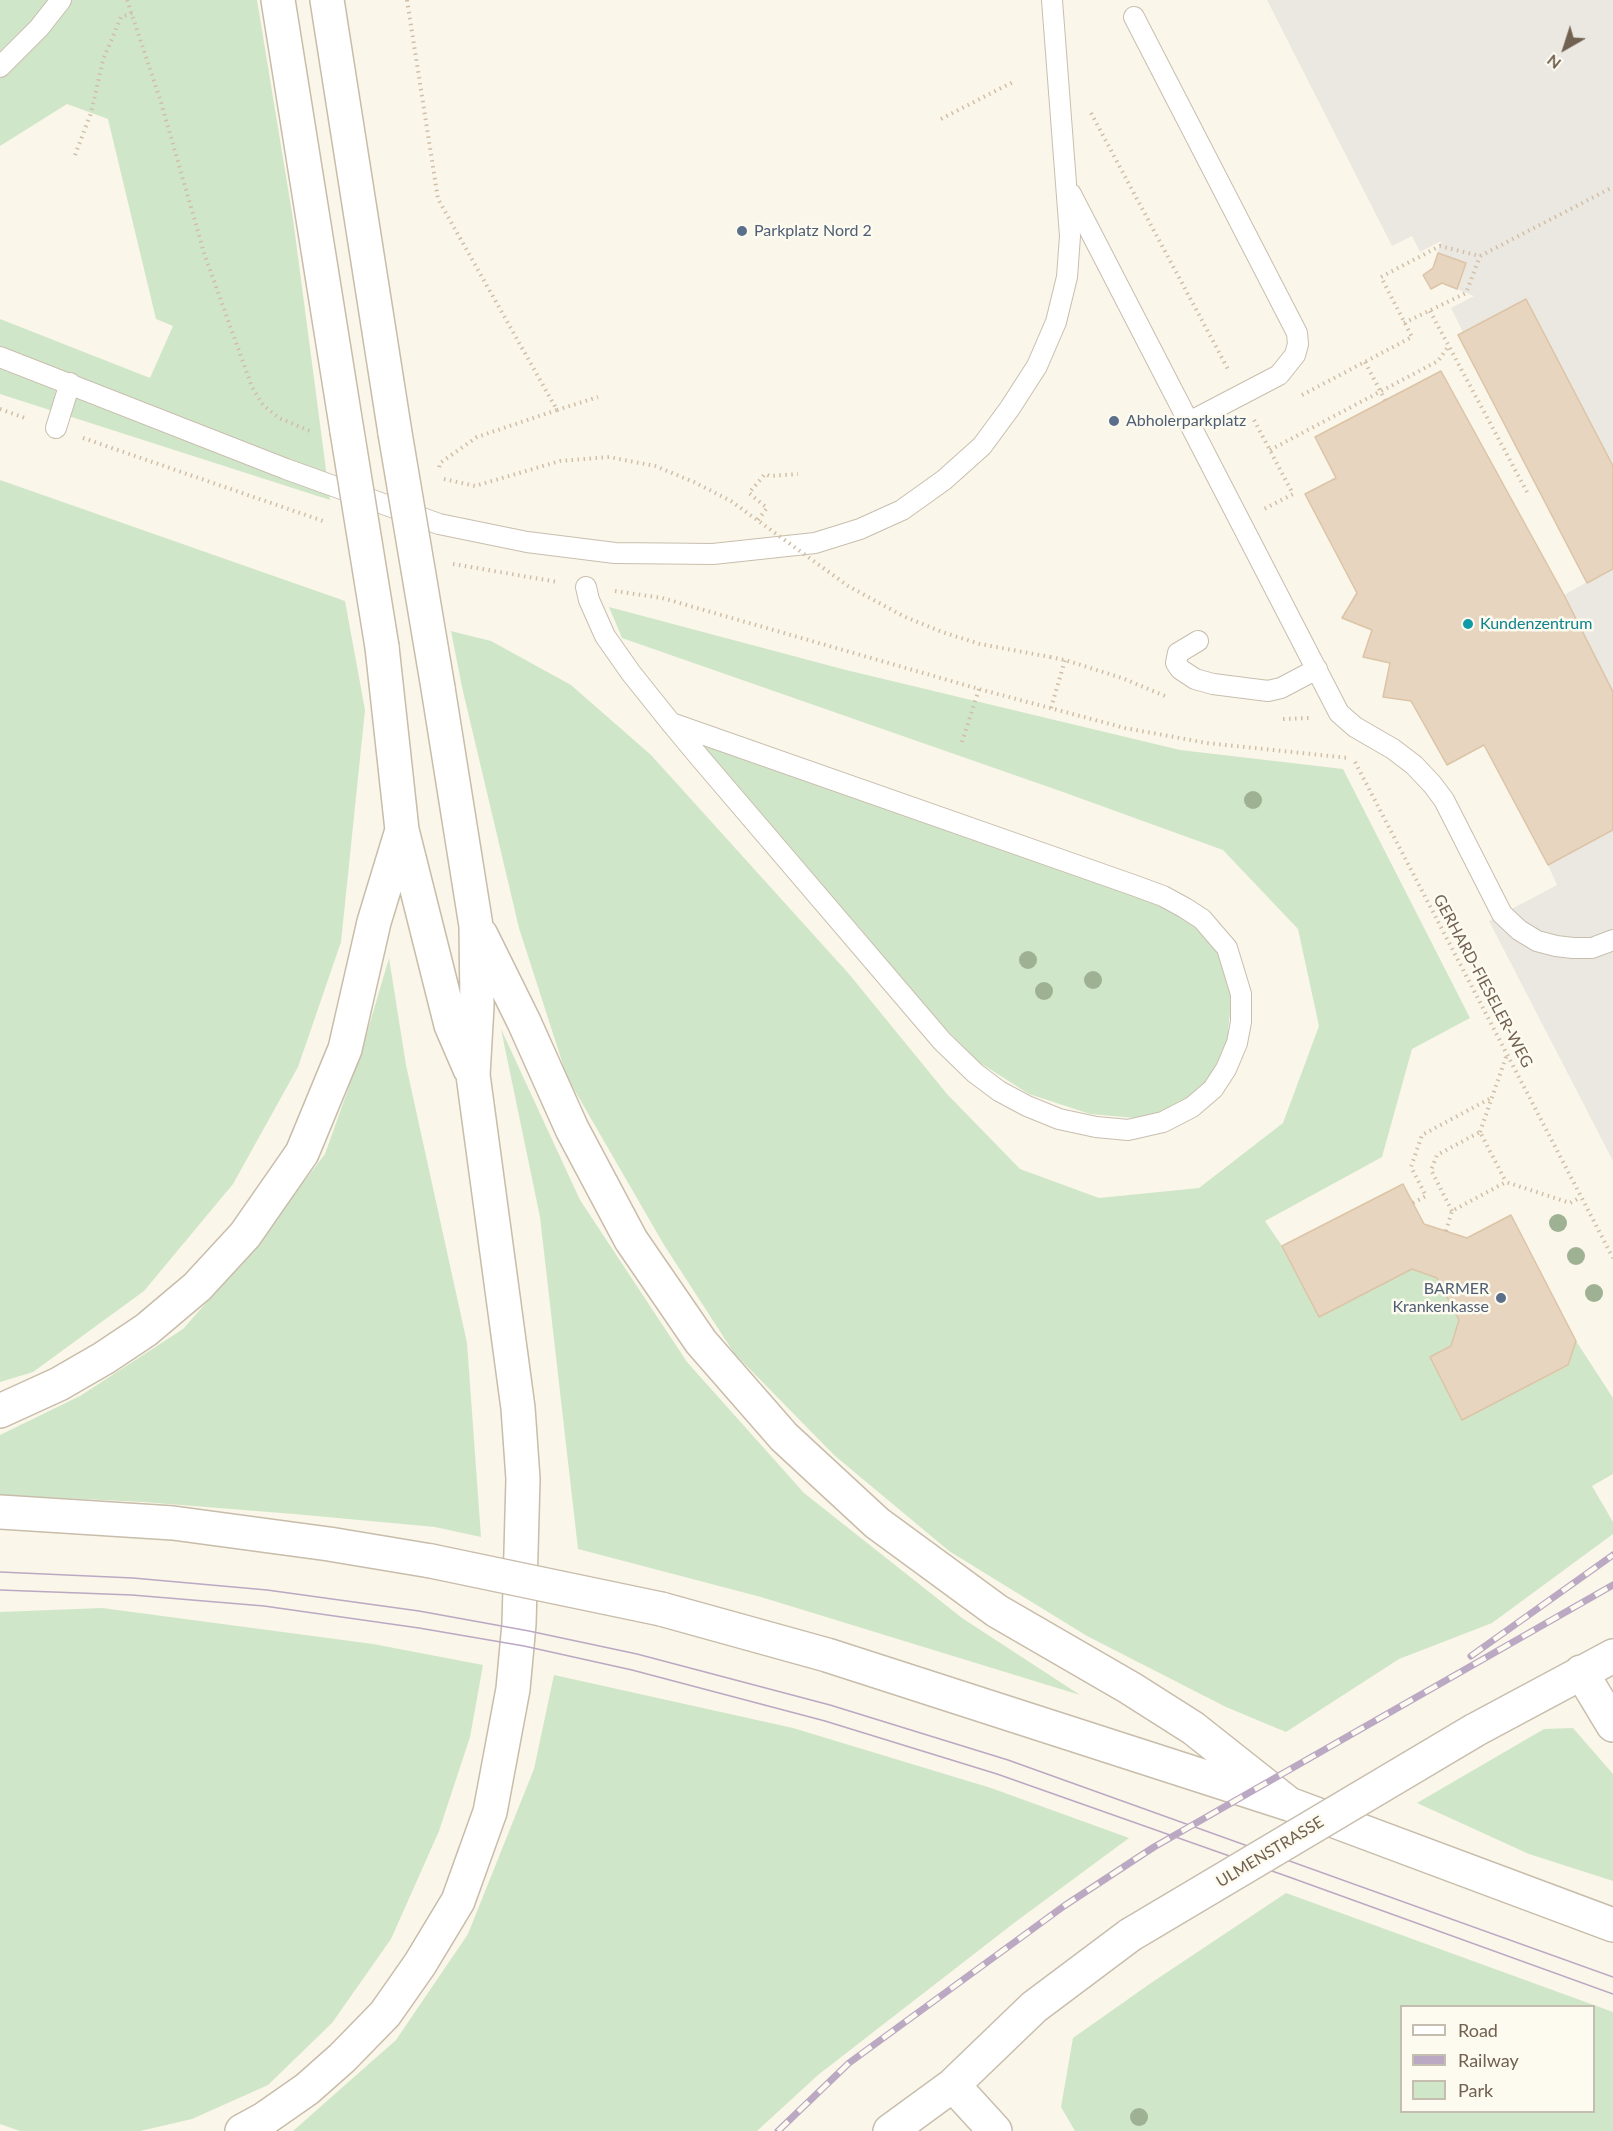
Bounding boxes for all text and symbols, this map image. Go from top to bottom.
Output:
north arrow [1535,18,1595,78]
text: N [1543,51,1564,74]
place label: Parkplatz Nord 2 [754,221,872,241]
marker: Parkplatz Nord 2 [735,224,749,238]
place label: Abholerparkplatz [1126,411,1246,431]
marker: Abholerparkplatz [1107,414,1121,428]
place label: Kundenzentrum [1480,614,1592,634]
marker: Kundenzentrum [1461,617,1475,631]
street label: GERHARD-FIESELER-WEG [1429,891,1537,1071]
place label: BARMER Krankenkasse [1392,1279,1489,1317]
marker: BARMER Krankenkasse [1494,1291,1508,1305]
street label: ULMENSTRASSE [1213,1812,1327,1892]
legend [1400,2005,1595,2113]
text: Road [1458,2019,1498,2041]
text: Railway [1458,2049,1519,2071]
text: Park [1458,2079,1493,2101]

